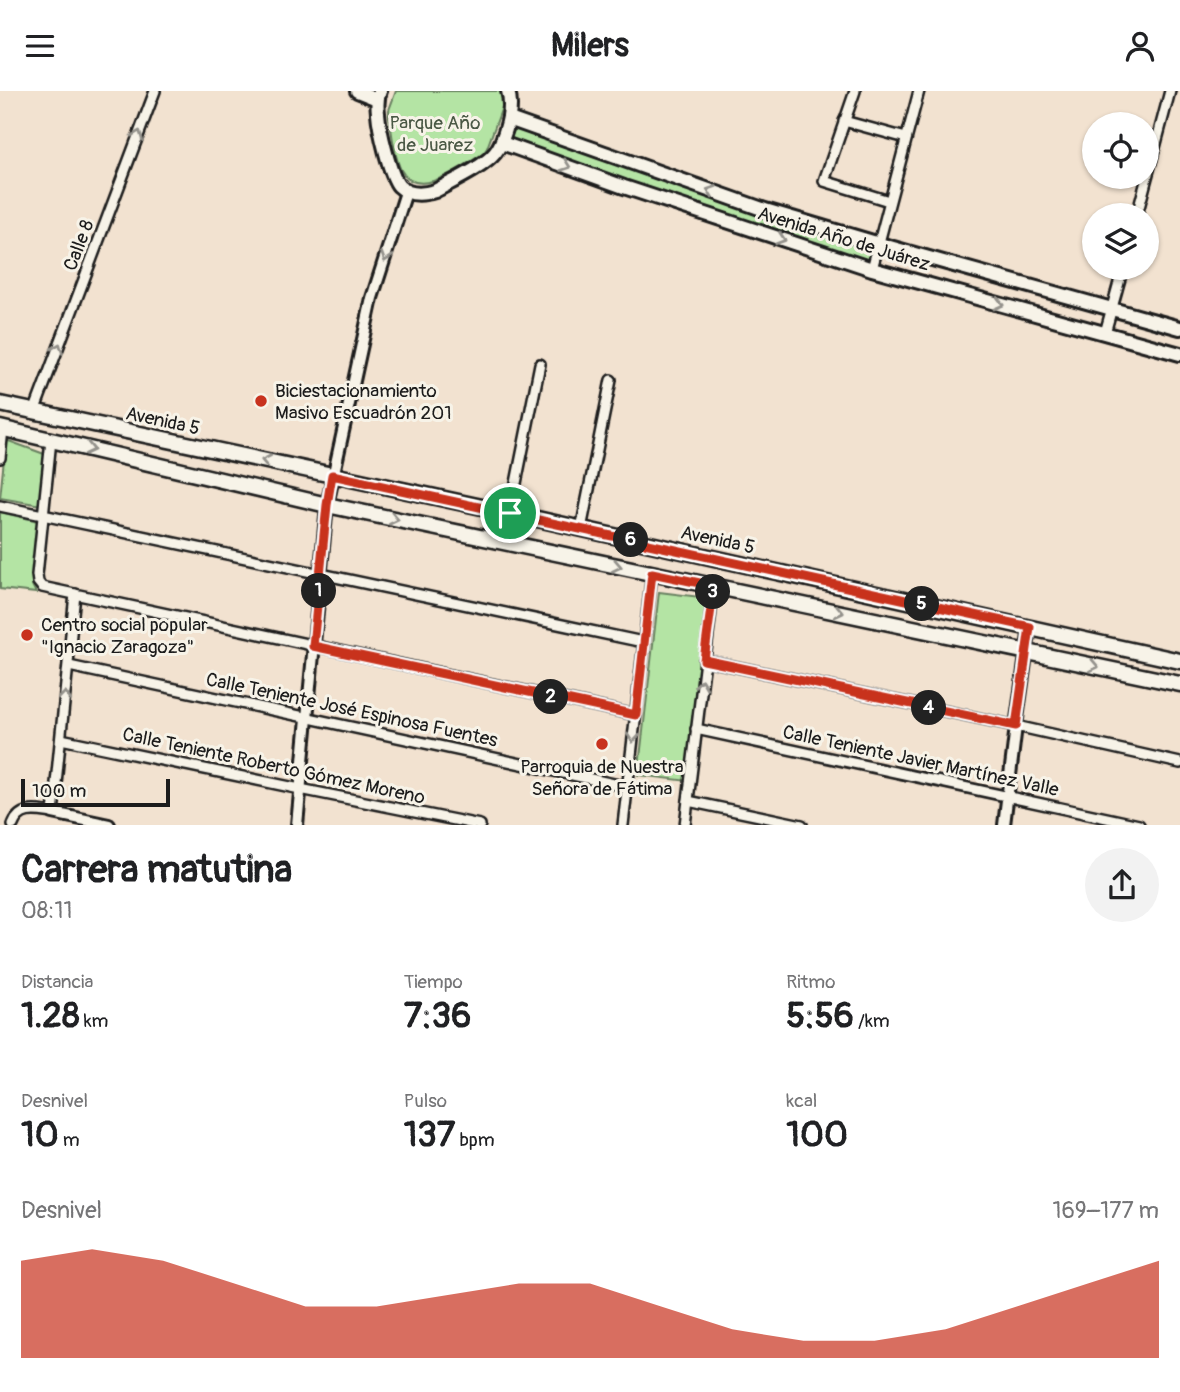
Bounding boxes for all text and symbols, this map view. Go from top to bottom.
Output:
text: Milers [551,26,629,66]
icon: menu [21,27,59,65]
icon: person [1121,27,1159,65]
park label: Parque Año de Juarez [390,111,480,157]
map controls [1082,112,1159,280]
button: locate [1082,112,1159,189]
one-way arrow [130,130,144,142]
one-way arrow [559,158,571,172]
one-way arrow [705,185,717,199]
street label: Avenida Año de Juárez [755,201,933,277]
button: layers [1082,203,1159,280]
street label: Calle 8 [58,216,100,274]
one-way arrow [775,231,787,245]
one-way arrow [379,250,394,262]
one-way arrow [993,296,1005,310]
one-way arrow [49,343,63,355]
place label: Biciestacionamiento Masivo Escuadrón 201 [275,379,452,425]
marker: Biciestacionamiento Masivo Escuadrón 201 [253,393,269,409]
street label: Avenida 5 [123,401,202,441]
one-way arrow [84,441,96,455]
one-way arrow [260,455,272,469]
pin [480,483,540,543]
icon: arrive [491,494,529,532]
one-way arrow [388,511,400,525]
street label: Avenida 5 [678,520,757,560]
pin: 6 [614,523,648,557]
text: 6 [625,527,636,551]
one-way arrow [611,557,623,572]
pin: 1 [302,573,336,609]
pin: 3 [696,575,730,609]
text: 1 [315,578,322,602]
text: 3 [707,579,718,603]
pin: 5 [904,587,940,621]
text: 5 [916,591,927,615]
one-way arrow [833,604,845,619]
place label: Centro social popular "Ignacio Zaragoza" [41,613,208,659]
marker: Centro social popular "Ignacio Zaragoza" [19,627,35,643]
one-way arrow [1087,657,1099,672]
street label: Calle Teniente José Espinosa Fuentes [204,667,500,753]
one-way arrow [694,678,709,690]
pin: 2 [534,679,568,715]
text: 2 [545,684,556,708]
one-way arrow [58,690,73,702]
pin: 4 [912,691,946,725]
text: 4 [923,695,934,719]
street label: Calle Teniente Javier Martínez Valle [781,720,1062,802]
street label: Calle Teniente Roberto Gómez Moreno [120,722,427,810]
one-way arrow [626,733,641,744]
marker: Parroquia de Nuestra Señora de Fátima [594,736,610,752]
place label: Parroquia de Nuestra Señora de Fátima [520,755,684,801]
scale bar [21,776,170,808]
text: 100 m [32,779,86,803]
text: Carrera matutina [21,846,292,894]
button: share [1085,848,1159,922]
text: 08:11 [21,896,72,925]
text: Distancia [21,970,93,994]
text: Tiempo [404,970,463,994]
text: Ritmo [786,970,835,994]
text: 1.28 [21,994,80,1038]
text: 7:36 [404,994,471,1038]
text: 5:56 [786,994,854,1038]
text: km [80,1009,108,1033]
text: /km [854,1009,890,1033]
text: Desnivel [21,1089,88,1113]
text: Pulso [404,1089,447,1113]
text: kcal [786,1089,817,1113]
text: 10 [21,1113,59,1157]
text: 137 [404,1113,455,1157]
text: 100 [786,1113,848,1157]
text: m [59,1128,80,1152]
text: bpm [455,1128,495,1152]
text: Desnivel [21,1196,102,1225]
text: 169–177 m [1052,1196,1159,1225]

